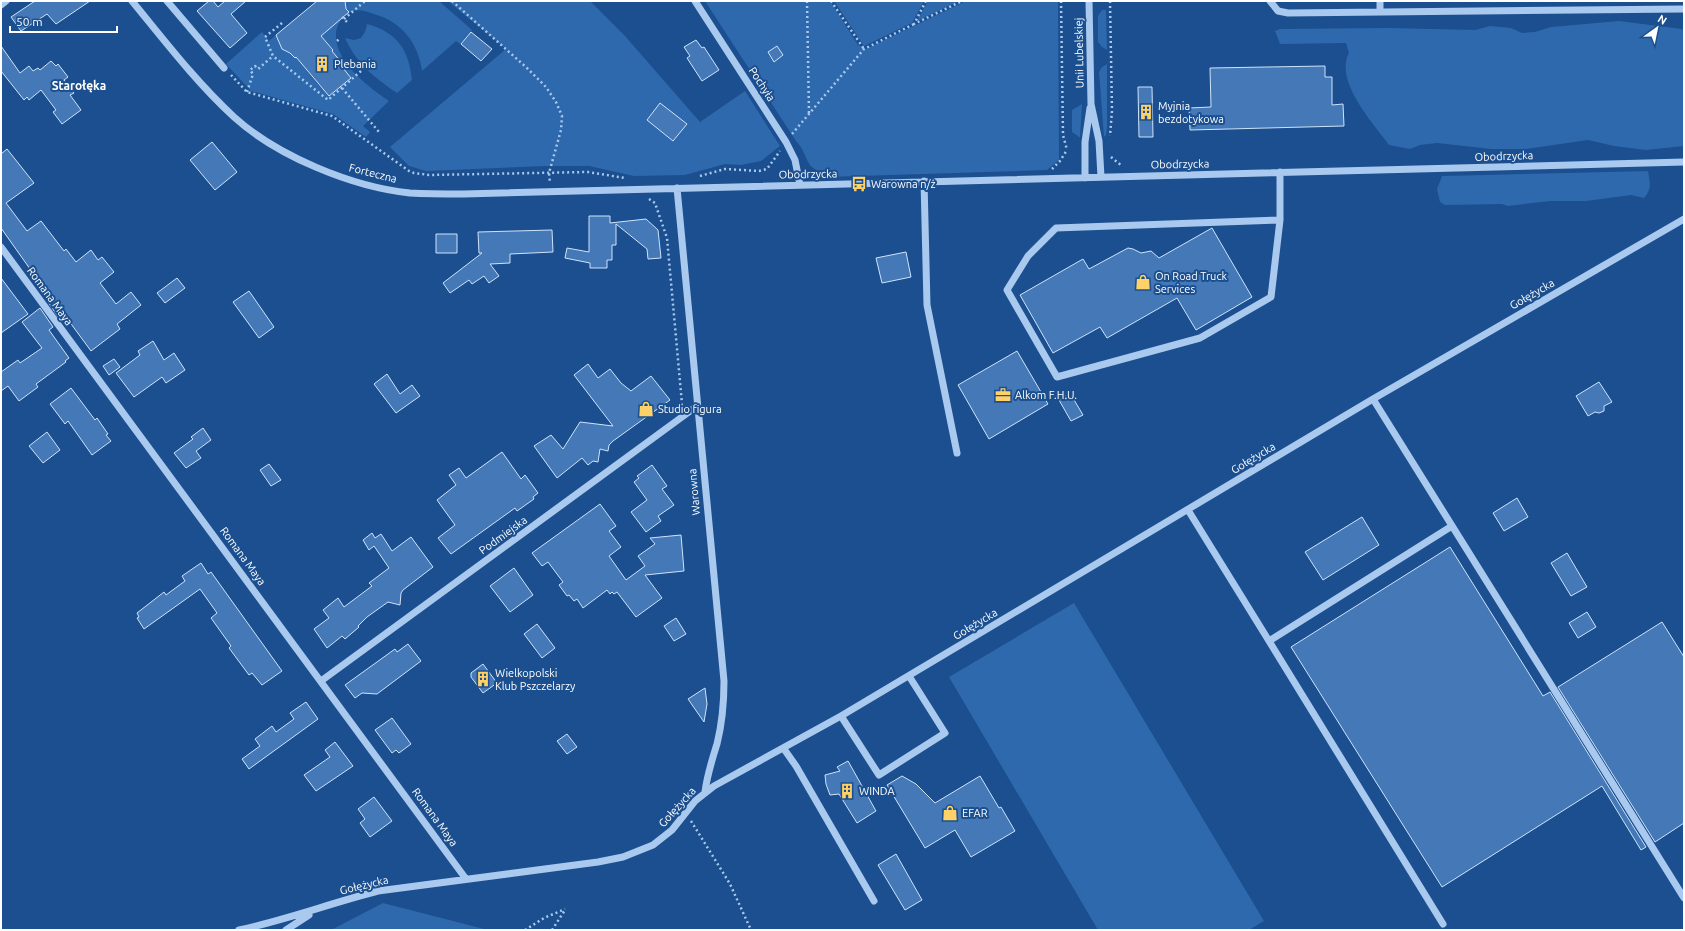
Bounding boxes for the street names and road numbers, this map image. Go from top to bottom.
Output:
street label: Unii Lubelskiej [1072,18,1086,88]
street label: Pochyła [747,65,777,103]
street label: Obodrzycka [1474,149,1534,163]
street label: Obodrzycka [1151,157,1209,171]
street label: Forteczna [348,161,398,185]
street label: Obodrzycka [779,167,837,181]
street label: Romana Maya [25,265,75,327]
street label: Gołężycka [1508,276,1556,312]
street label: Gołężycka [1229,440,1277,476]
street label: Warowna [686,468,702,516]
street label: Podmiejska [477,514,529,556]
street label: Romana Maya [218,525,268,587]
street label: Gołężycka [951,606,999,642]
street label: Gołężycka [656,785,698,829]
street label: Romana Maya [410,786,460,848]
street label: Gołężycka [339,874,389,896]

